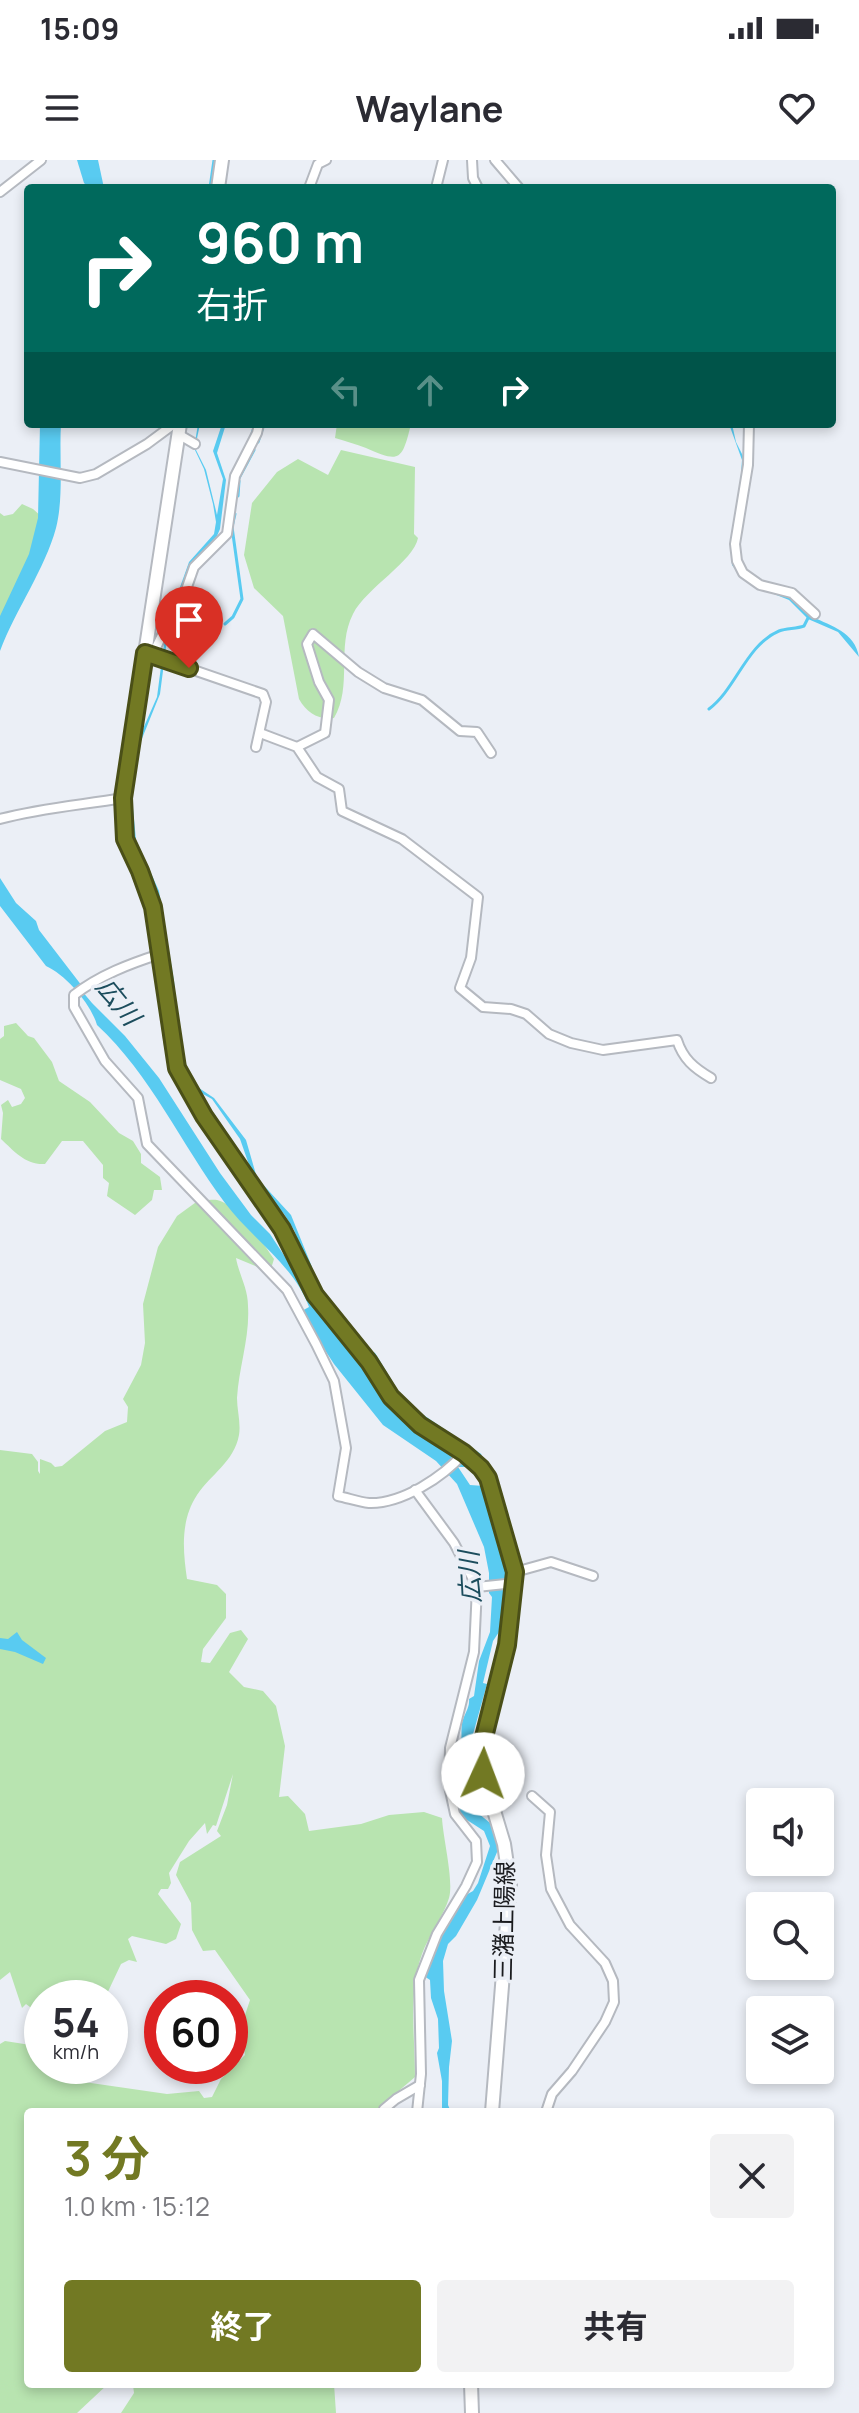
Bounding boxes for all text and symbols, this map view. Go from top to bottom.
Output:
text: 15:09 [40,8,119,49]
text: Waylane [355,84,504,133]
icon: menu [40,86,84,130]
icon: heart [775,86,819,130]
text: 960 m [196,203,364,280]
icon: right [64,216,168,320]
text: 右折 [196,280,268,329]
icon: left [324,368,368,412]
icon: ahead [408,368,452,412]
icon: right [492,368,536,412]
pin [155,586,223,668]
icon: arrive [167,598,211,642]
water label: 広川 [89,969,151,1035]
water label: 広川 [450,1547,488,1604]
position arrow [441,1732,525,1816]
map controls [746,1788,834,2084]
button: sound [746,1788,834,1876]
street label: 三潴上陽線 [485,1861,521,1981]
button: search [746,1892,834,1980]
speed limit sign: 60 [144,1980,248,2084]
text: 54 [52,1994,100,2049]
button: layers [746,1996,834,2084]
text: km/h [53,2038,99,2065]
text: 3 分 [64,2125,150,2190]
button: close [710,2134,794,2218]
text: 1.0 km · 15:12 [64,2188,210,2224]
button: 終了 [64,2280,421,2372]
button: 共有 [437,2280,794,2372]

